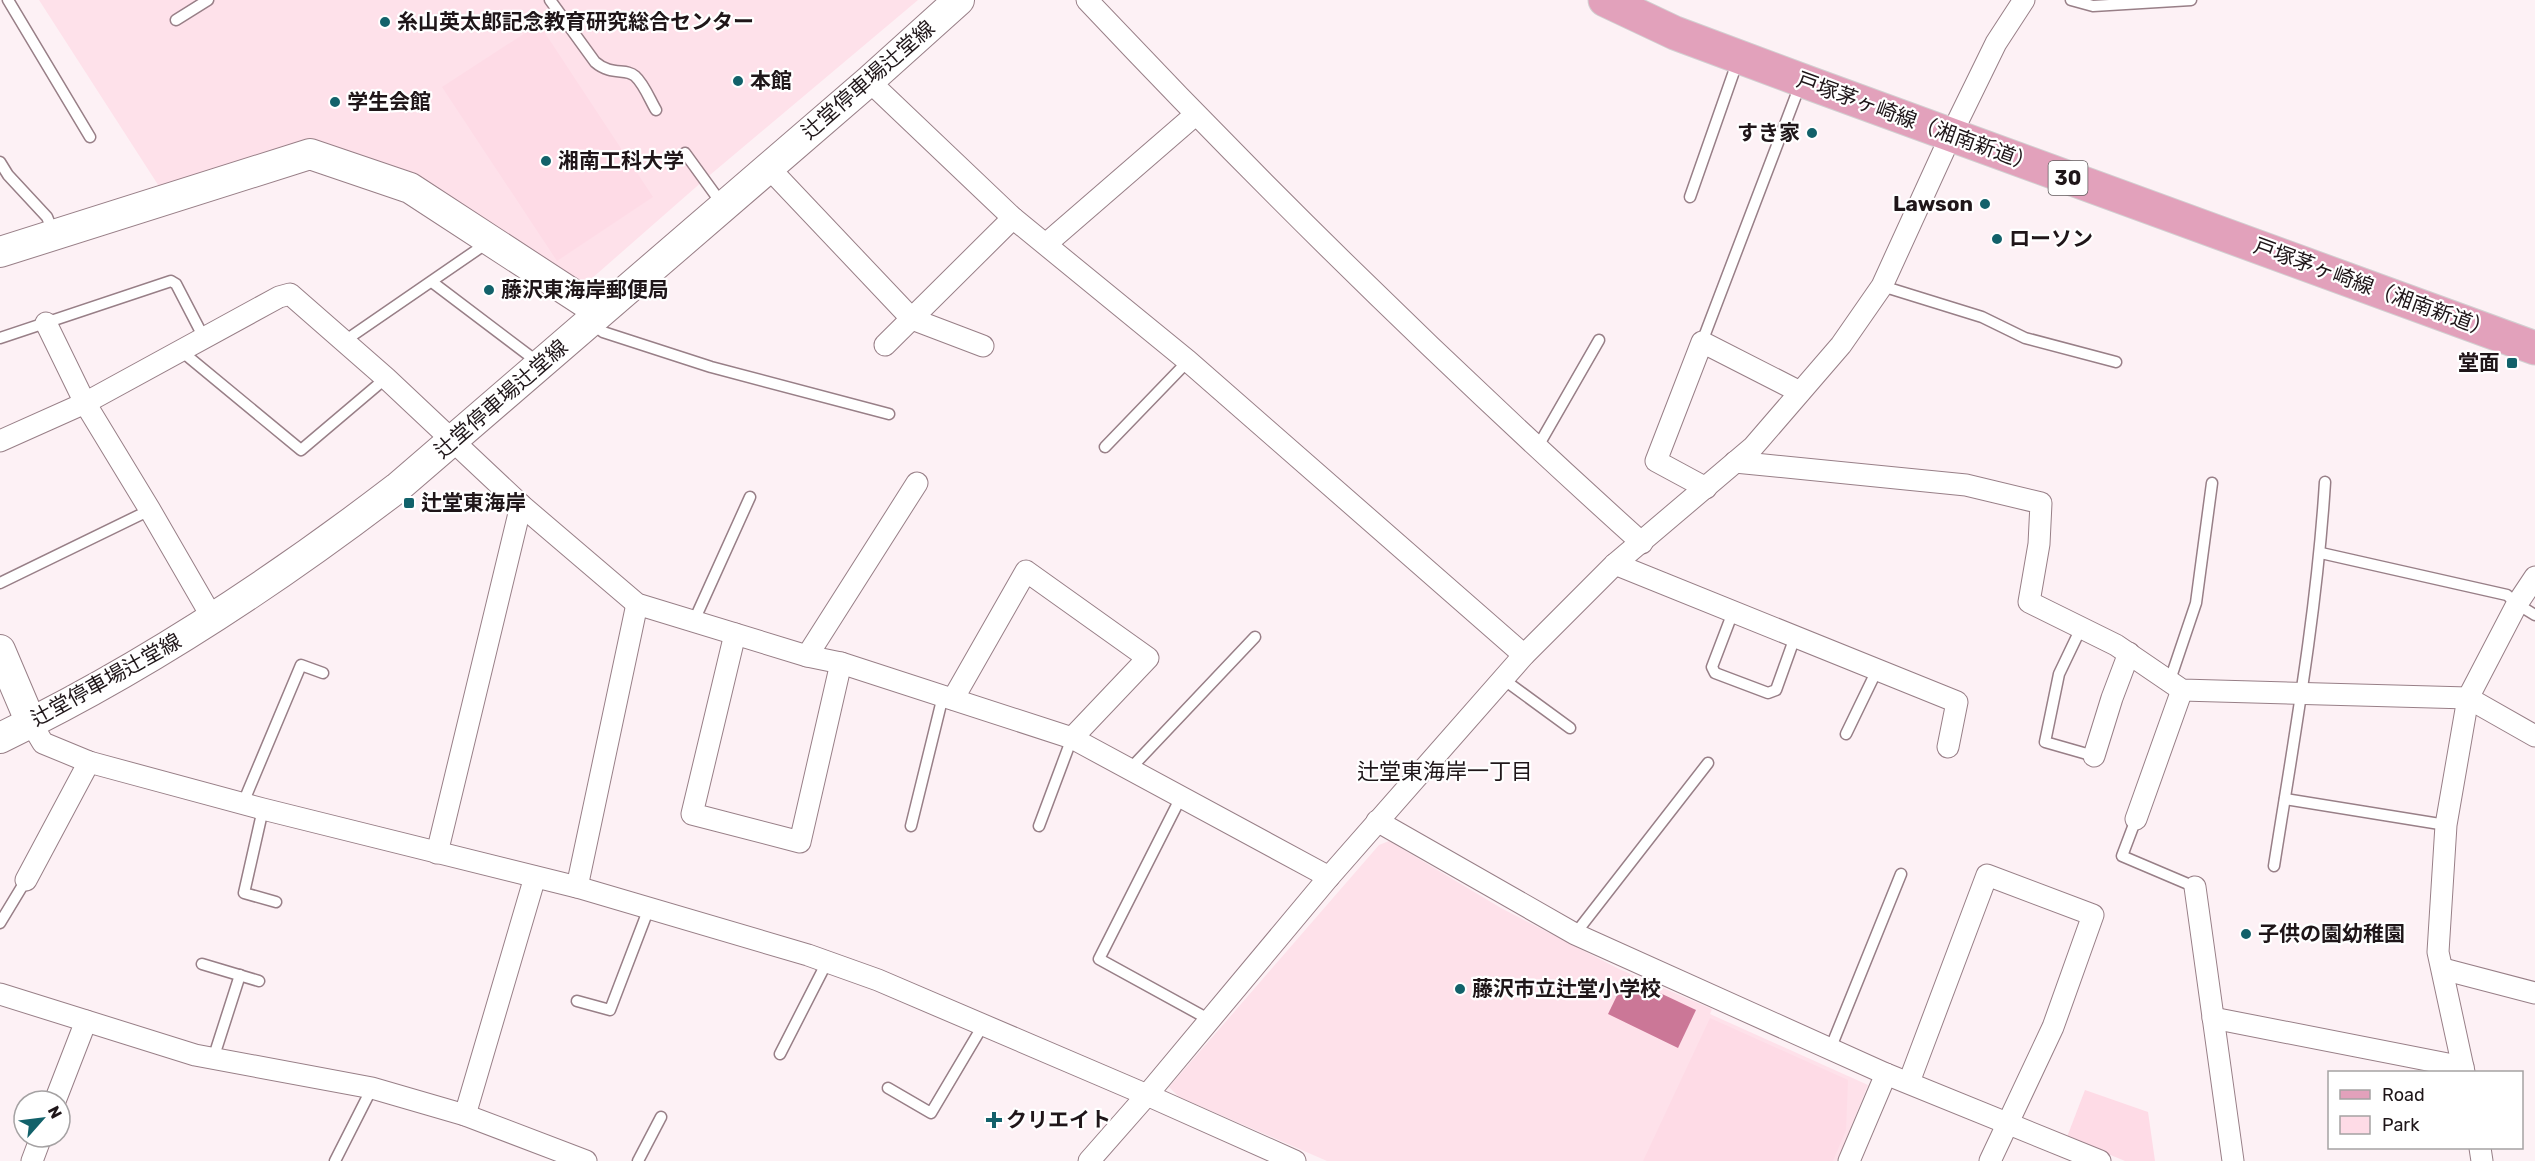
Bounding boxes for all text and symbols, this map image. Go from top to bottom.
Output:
place label: 糸山英太郎記念教育研究総合センター [397,9,754,34]
marker: 糸山英太郎記念教育研究総合センター [378,15,392,29]
street label: 辻堂停車場辻堂線 [796,15,939,144]
street label: 戸塚茅ヶ崎線（湘南新道） [1793,67,2039,176]
place label: 本館 [750,68,792,93]
marker: 本館 [731,74,745,88]
place label: 学生会館 [347,89,431,114]
marker: 学生会館 [328,95,342,109]
place label: すき家 [1737,120,1800,145]
marker: すき家 [1805,126,1819,140]
place label: 湘南工科大学 [558,148,684,173]
marker: 湘南工科大学 [539,154,553,168]
road number: 30 [2048,161,2088,195]
place label: Lawson [1893,191,1973,216]
marker: Lawson [1978,197,1992,211]
place label: ローソン [2009,226,2093,251]
marker: ローソン [1990,232,2004,246]
street label: 戸塚茅ヶ崎線（湘南新道） [2250,233,2496,342]
place label: 藤沢東海岸郵便局 [501,277,669,302]
marker: 藤沢東海岸郵便局 [482,283,496,297]
street label: 辻堂停車場辻堂線 [429,334,572,463]
place label: 堂面 [2458,350,2500,375]
marker: 堂面 [2505,356,2519,370]
place label: 辻堂東海岸 [421,490,526,515]
marker: 辻堂東海岸 [402,496,416,510]
street label: 辻堂停車場辻堂線 [26,628,185,731]
district label: 辻堂東海岸一丁目 [1357,758,1533,785]
place label: 子供の園幼稚園 [2258,921,2405,946]
marker: 子供の園幼稚園 [2239,927,2253,941]
place label: 藤沢市立辻堂小学校 [1472,976,1661,1001]
marker: 藤沢市立辻堂小学校 [1453,982,1467,996]
legend [2328,1071,2523,1149]
text: Road [2382,1084,2425,1106]
north arrow [12,1089,72,1149]
text: N [44,1103,66,1122]
place label: クリエイト [1006,1107,1111,1132]
marker: クリエイト [987,1113,1001,1127]
text: Park [2382,1114,2420,1136]

